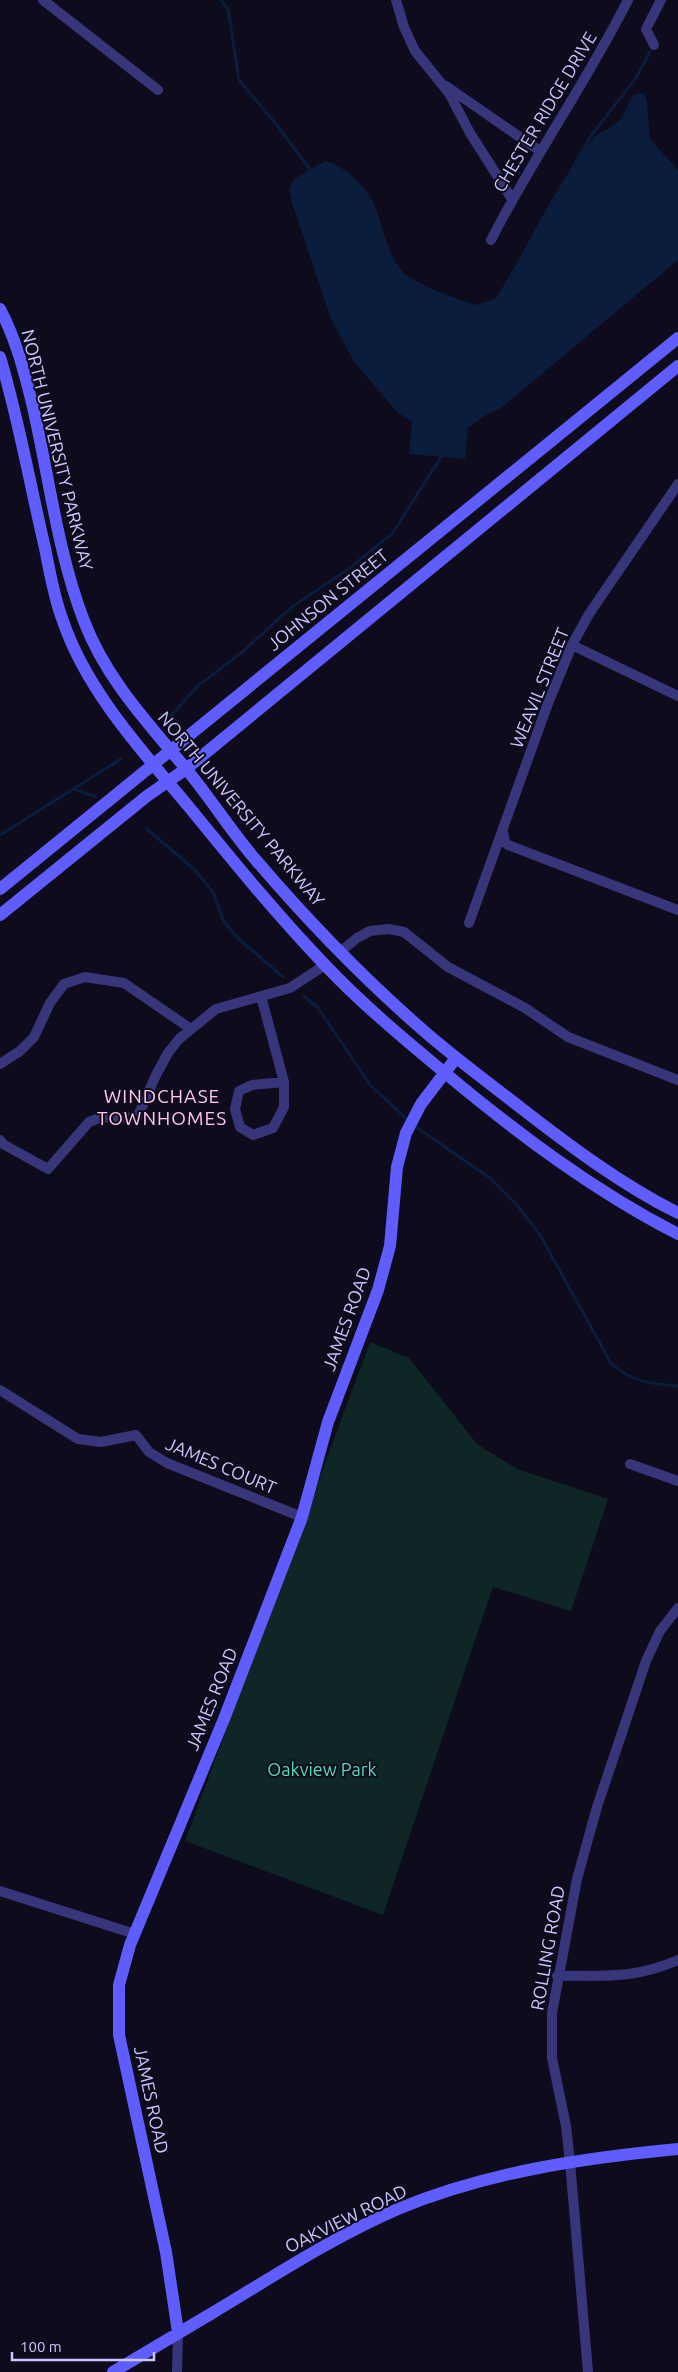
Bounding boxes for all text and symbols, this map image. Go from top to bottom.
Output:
street label: CHESTER RIDGE DRIVE [488,28,600,195]
street label: NORTH UNIVERSITY PARKWAY [18,327,98,573]
street label: JOHNSON STREET [263,544,392,654]
street label: WEAVIL STREET [506,625,572,751]
street label: NORTH UNIVERSITY PARKWAY [154,707,329,910]
district label: WINDCHASE TOWNHOMES [97,1085,227,1129]
street label: JAMES ROAD [318,1264,374,1373]
street label: JAMES COURT [163,1433,280,1497]
street label: JAMES ROAD [181,1644,241,1753]
park label: Oakview Park [267,1759,377,1779]
street label: ROLLING ROAD [526,1884,568,2012]
street label: JAMES ROAD [131,2044,173,2155]
street label: OAKVIEW ROAD [281,2180,410,2256]
scale bar [12,2330,155,2362]
text: 100 m [20,2338,62,2355]

